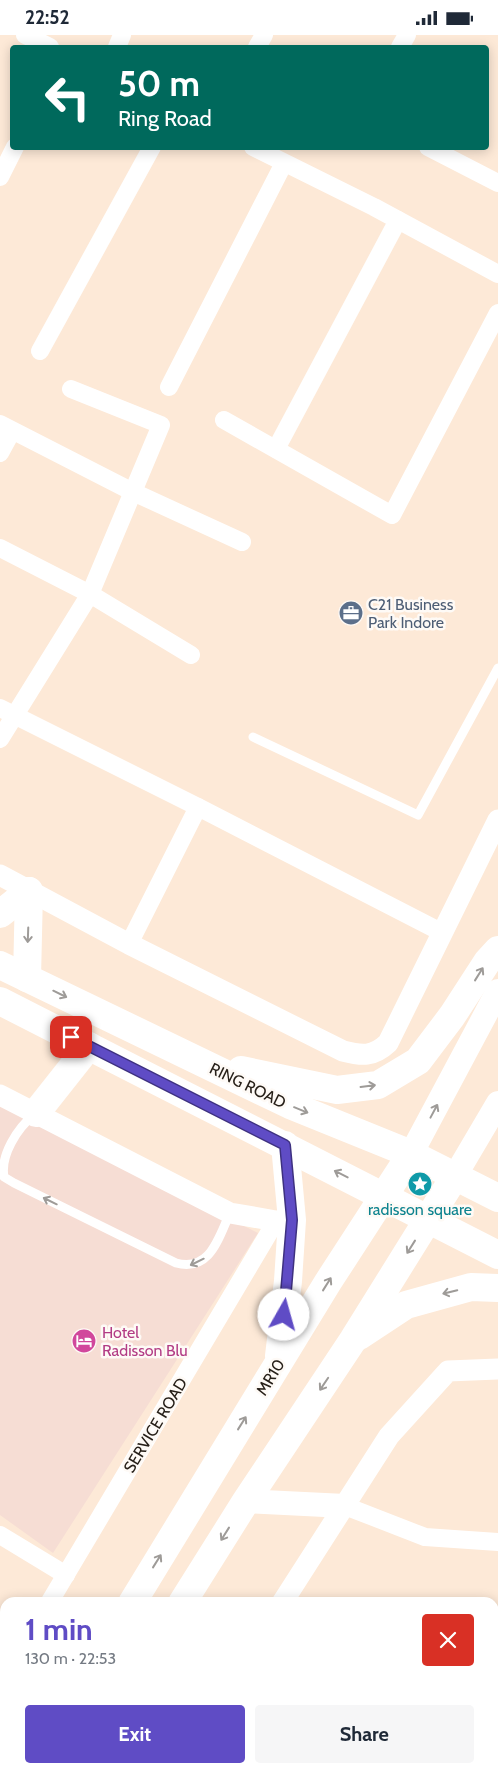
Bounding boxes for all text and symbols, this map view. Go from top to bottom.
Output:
text: 22:52 [25,6,70,29]
text: 50 m [118,62,200,105]
icon: left [35,65,100,130]
text: Ring Road [118,105,212,132]
place label: C21 Business Park Indore [368,595,454,632]
office icon: C21 Business Park Indore [338,600,364,626]
one-way arrow [24,926,33,942]
one-way arrow [474,968,484,982]
one-way arrow [52,989,67,999]
pin [50,1016,92,1058]
icon: arrive [57,1023,85,1051]
street label: RING ROAD [206,1059,289,1112]
one-way arrow [360,1081,376,1091]
one-way arrow [429,1103,439,1118]
one-way arrow [292,1106,308,1115]
one-way arrow [334,1169,349,1178]
place icon: radisson square [407,1171,433,1197]
one-way arrow [43,1196,58,1205]
place label: radisson square [368,1200,472,1219]
one-way arrow [406,1239,416,1253]
one-way arrow [190,1258,205,1268]
one-way arrow [322,1277,332,1291]
one-way arrow [442,1287,458,1297]
position arrow [257,1288,309,1340]
place label: Hotel Radisson Blu [102,1323,188,1360]
hotel icon: Hotel Radisson Blu [71,1328,97,1354]
street label: MR10 [252,1356,289,1399]
street label: SERVICE ROAD [120,1374,191,1476]
one-way arrow [318,1377,329,1391]
one-way arrow [238,1416,248,1430]
one-way arrow [219,1527,229,1541]
one-way arrow [152,1554,163,1568]
text: 1 min [25,1611,93,1648]
button: close [422,1614,474,1666]
text: 130 m · 22:53 [25,1649,116,1668]
button: Exit [25,1705,245,1763]
button: Share [255,1705,474,1763]

